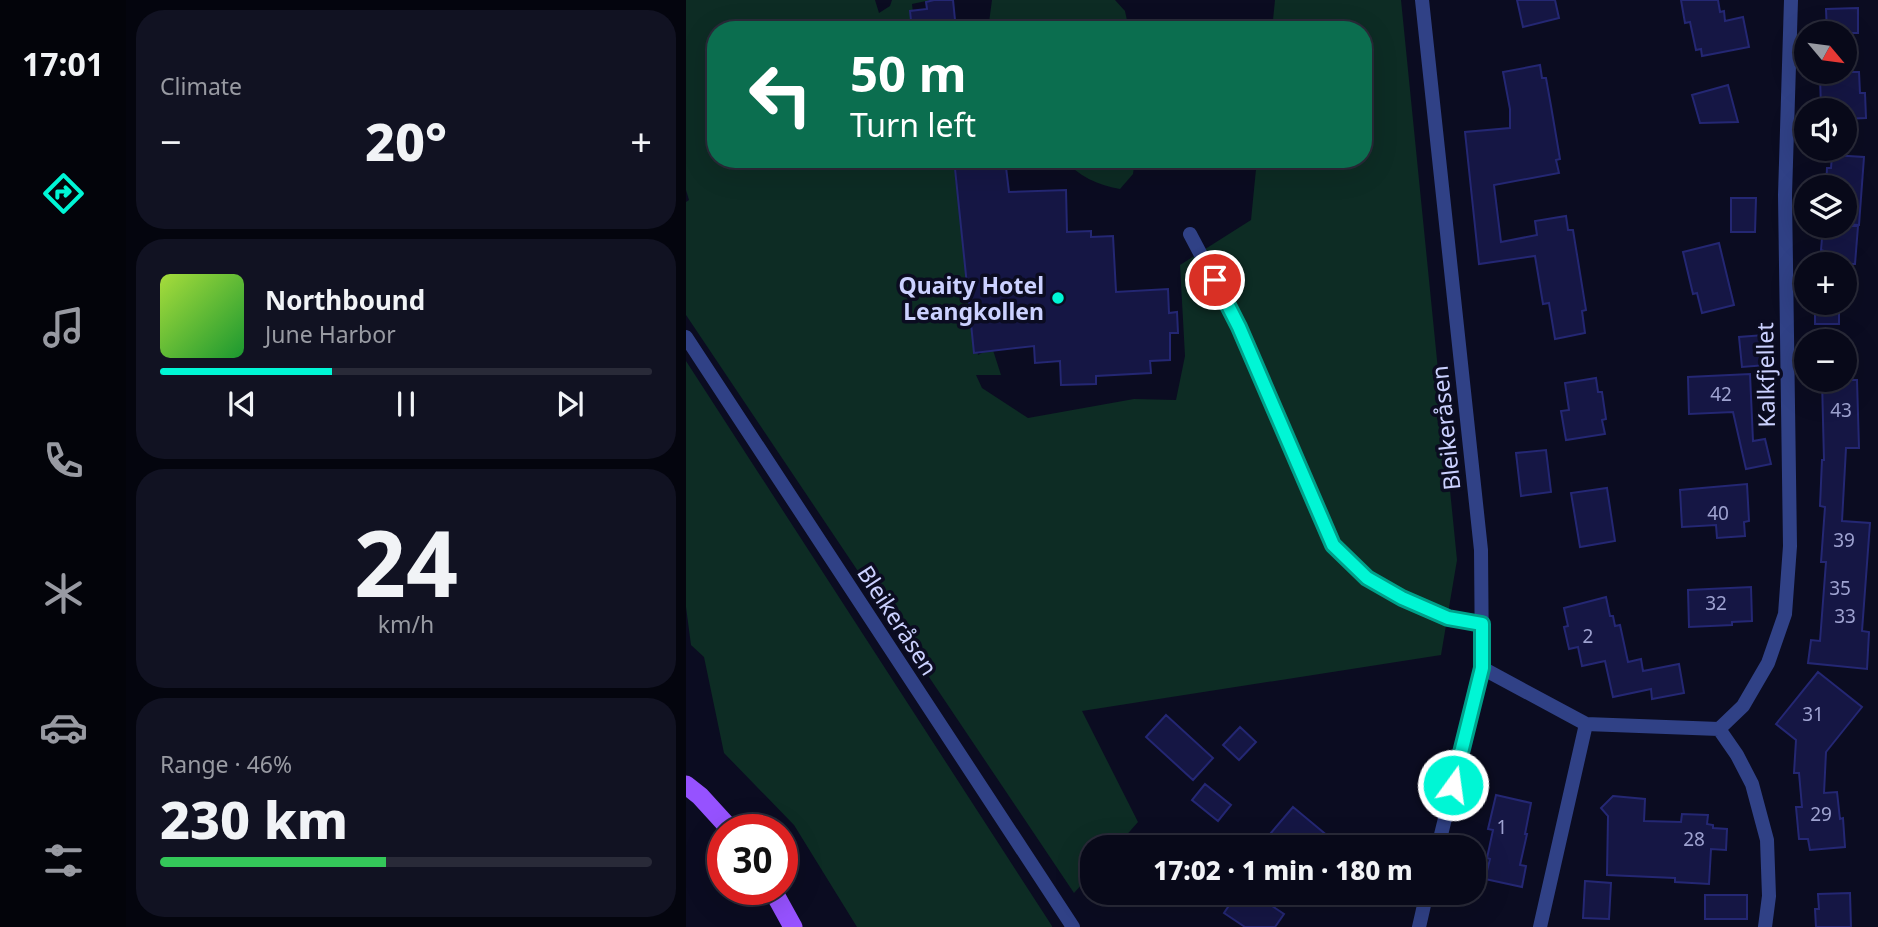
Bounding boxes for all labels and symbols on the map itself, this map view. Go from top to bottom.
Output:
north arrow [1794,21,1857,84]
pin [1185,250,1245,310]
place label: Quaity Hotel Leangkollen [899,269,1044,327]
marker: Quaity Hotel Leangkollen [1050,290,1066,306]
street label: Kalkfjellet [1748,322,1782,428]
street label: Bleikeråsen [1423,364,1467,492]
house number: 42 [1710,381,1732,407]
house number: 43 [1830,397,1852,423]
house number: 40 [1707,500,1729,526]
house number: 39 [1833,527,1855,553]
street label: Bleikeråsen [850,559,946,681]
house number: 35 [1829,575,1851,601]
house number: 32 [1705,590,1727,616]
house number: 33 [1834,603,1856,629]
house number: 2 [1583,623,1593,649]
house number: 31 [1802,701,1824,727]
position arrow [1416,748,1490,822]
house number: 29 [1810,801,1832,827]
speed limit sign: 30 [707,814,798,905]
house number: 1 [1497,814,1507,840]
house number: 28 [1683,826,1705,852]

